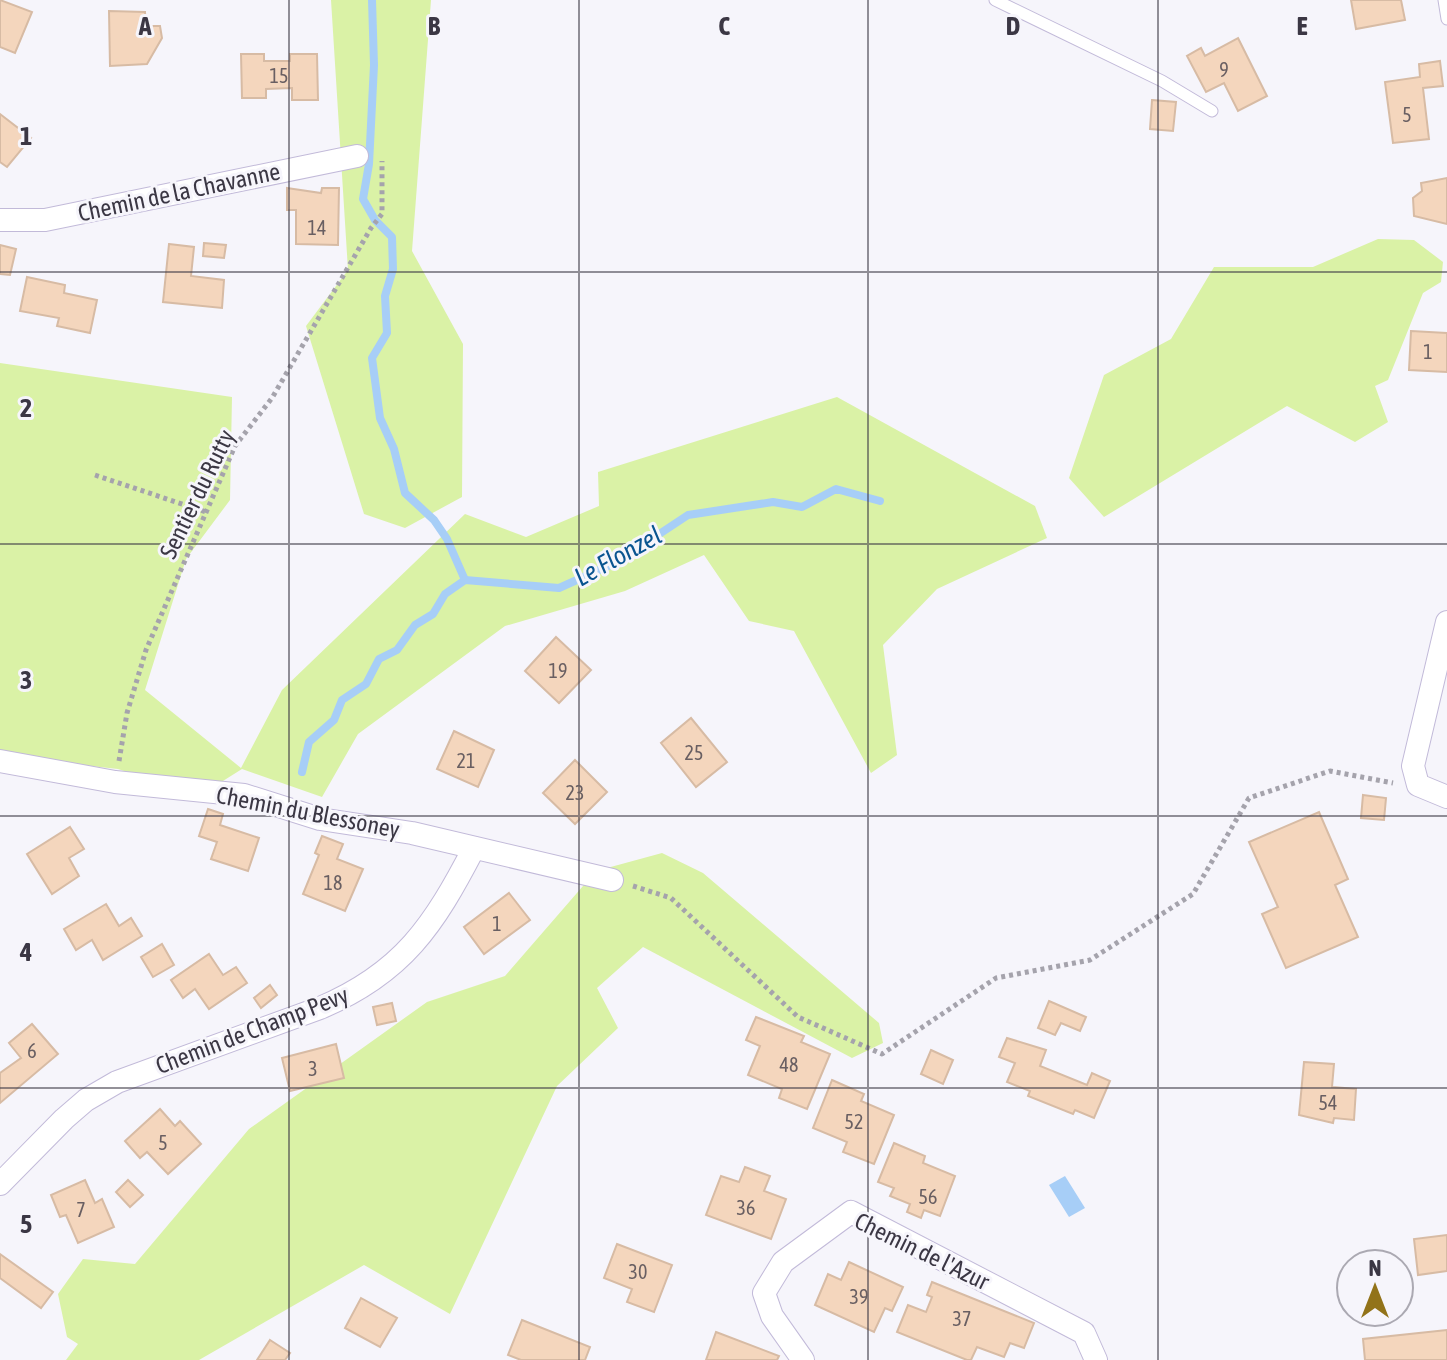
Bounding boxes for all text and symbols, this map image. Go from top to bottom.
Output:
text: A [138,11,152,41]
text: B [428,11,441,41]
text: C [718,11,730,41]
text: D [1006,11,1020,41]
text: E [1296,11,1308,41]
house number: 9 [1219,58,1229,81]
house number: 15 [270,64,288,87]
house number: 5 [1402,103,1412,126]
text: 1 [20,121,32,151]
street label: Chemin de la Chavanne [75,157,283,227]
house number: 14 [308,216,326,239]
house number: 1 [1423,340,1433,363]
text: 2 [20,393,32,423]
street label: Sentier du Rutty [154,425,240,563]
water label: Le Flonzel [569,520,667,592]
house number: 19 [549,659,567,682]
text: 3 [20,665,32,695]
house number: 25 [685,741,703,764]
house number: 21 [457,749,475,772]
street label: Chemin du Blessoney [214,781,402,843]
house number: 23 [566,781,584,804]
house number: 18 [324,871,342,894]
house number: 1 [492,912,502,935]
text: 4 [19,937,32,967]
street label: Chemin de Champ Pevy [152,981,352,1079]
house number: 6 [27,1039,37,1062]
house number: 48 [780,1053,798,1076]
house number: 3 [308,1057,318,1080]
house number: 54 [1319,1091,1337,1114]
house number: 52 [845,1110,863,1133]
house number: 5 [158,1131,168,1154]
house number: 56 [919,1185,937,1208]
house number: 36 [737,1196,755,1219]
house number: 7 [76,1198,86,1221]
street label: Chemin de l'Azur [850,1207,994,1296]
text: 5 [20,1209,32,1239]
north arrow [1335,1248,1415,1328]
text: N [1369,1255,1381,1281]
house number: 30 [629,1260,647,1283]
house number: 39 [850,1285,868,1308]
house number: 37 [953,1307,971,1330]

